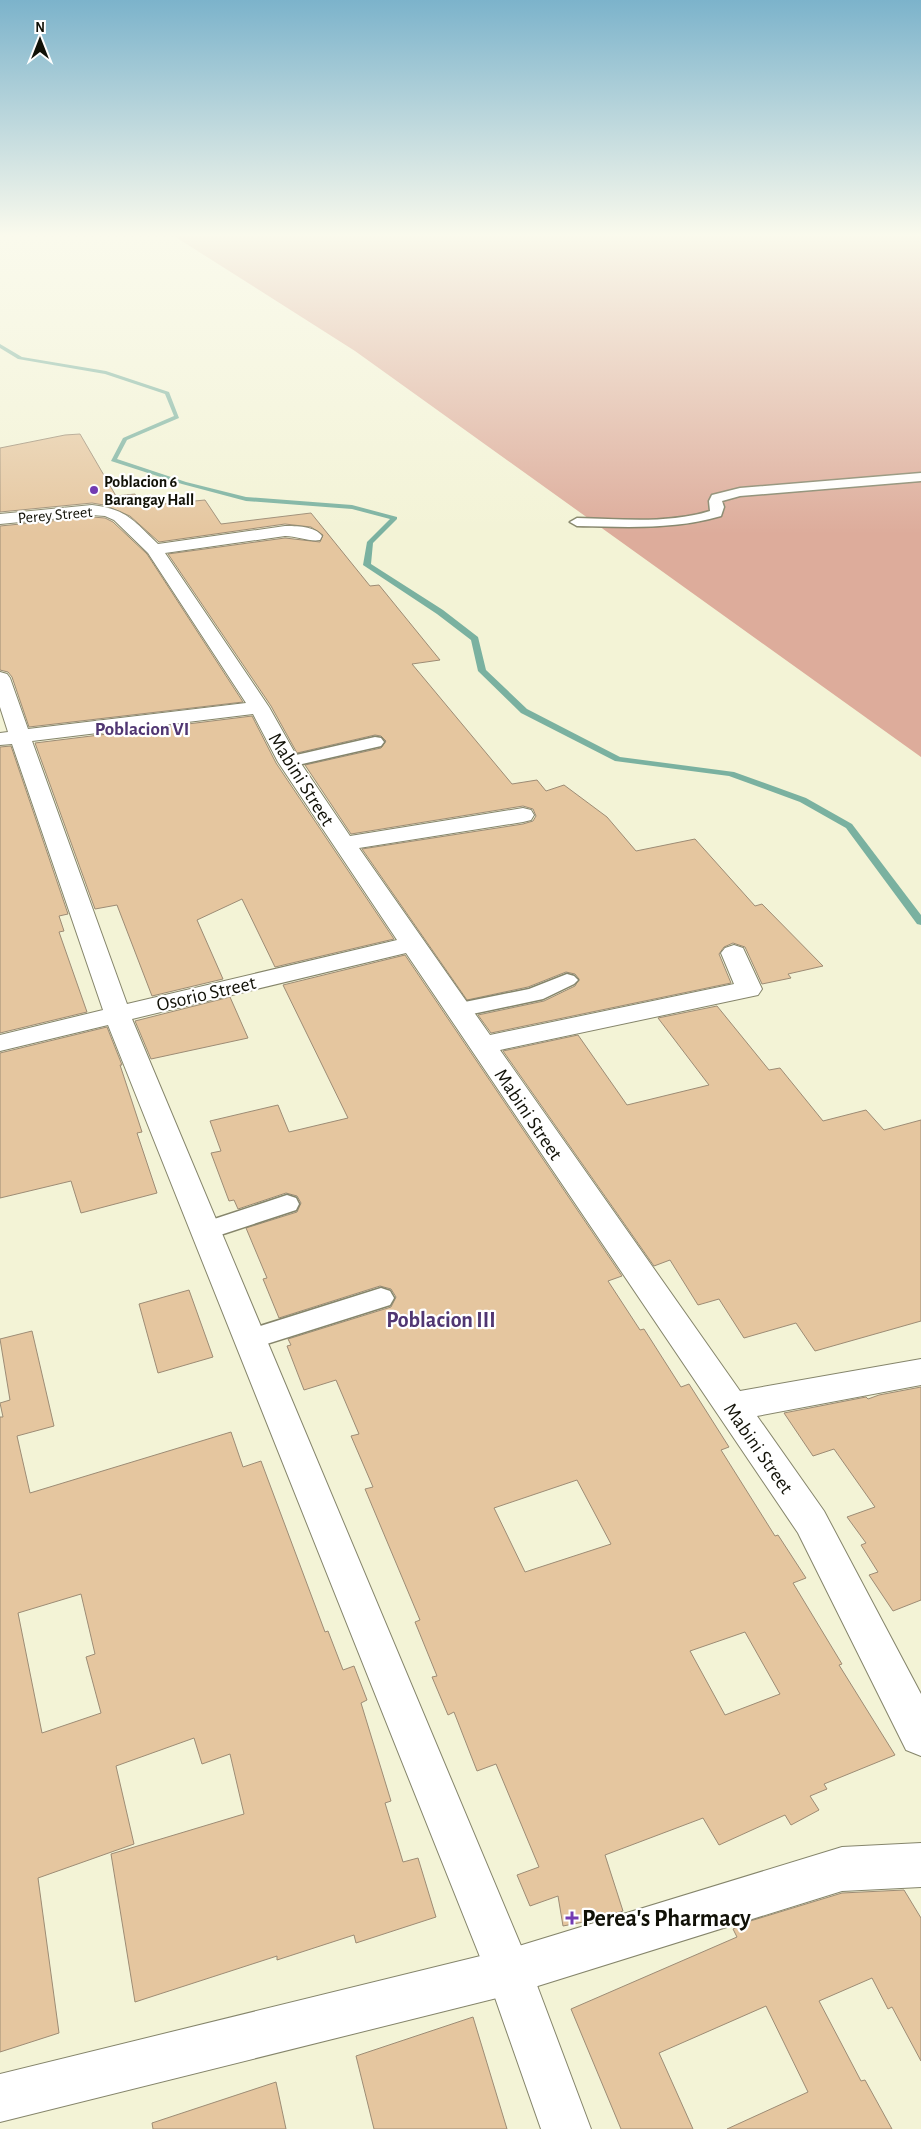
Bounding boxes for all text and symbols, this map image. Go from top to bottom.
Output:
north arrow [15,15,65,65]
text: N [35,21,45,35]
place label: Poblacion 6 Barangay Hall [104,474,194,509]
marker: Poblacion 6 Barangay Hall [88,484,100,496]
street label: Perey Street [17,504,93,527]
district label: Poblacion VI [95,720,189,739]
street label: Mabini Street [265,730,338,830]
street label: Osorio Street [155,973,258,1015]
street label: Mabini Street [490,1065,566,1164]
district label: Poblacion III [386,1309,496,1331]
street label: Mabini Street [720,1400,797,1498]
place label: Perea's Pharmacy [582,1907,751,1931]
marker: Perea's Pharmacy [566,1912,578,1924]

